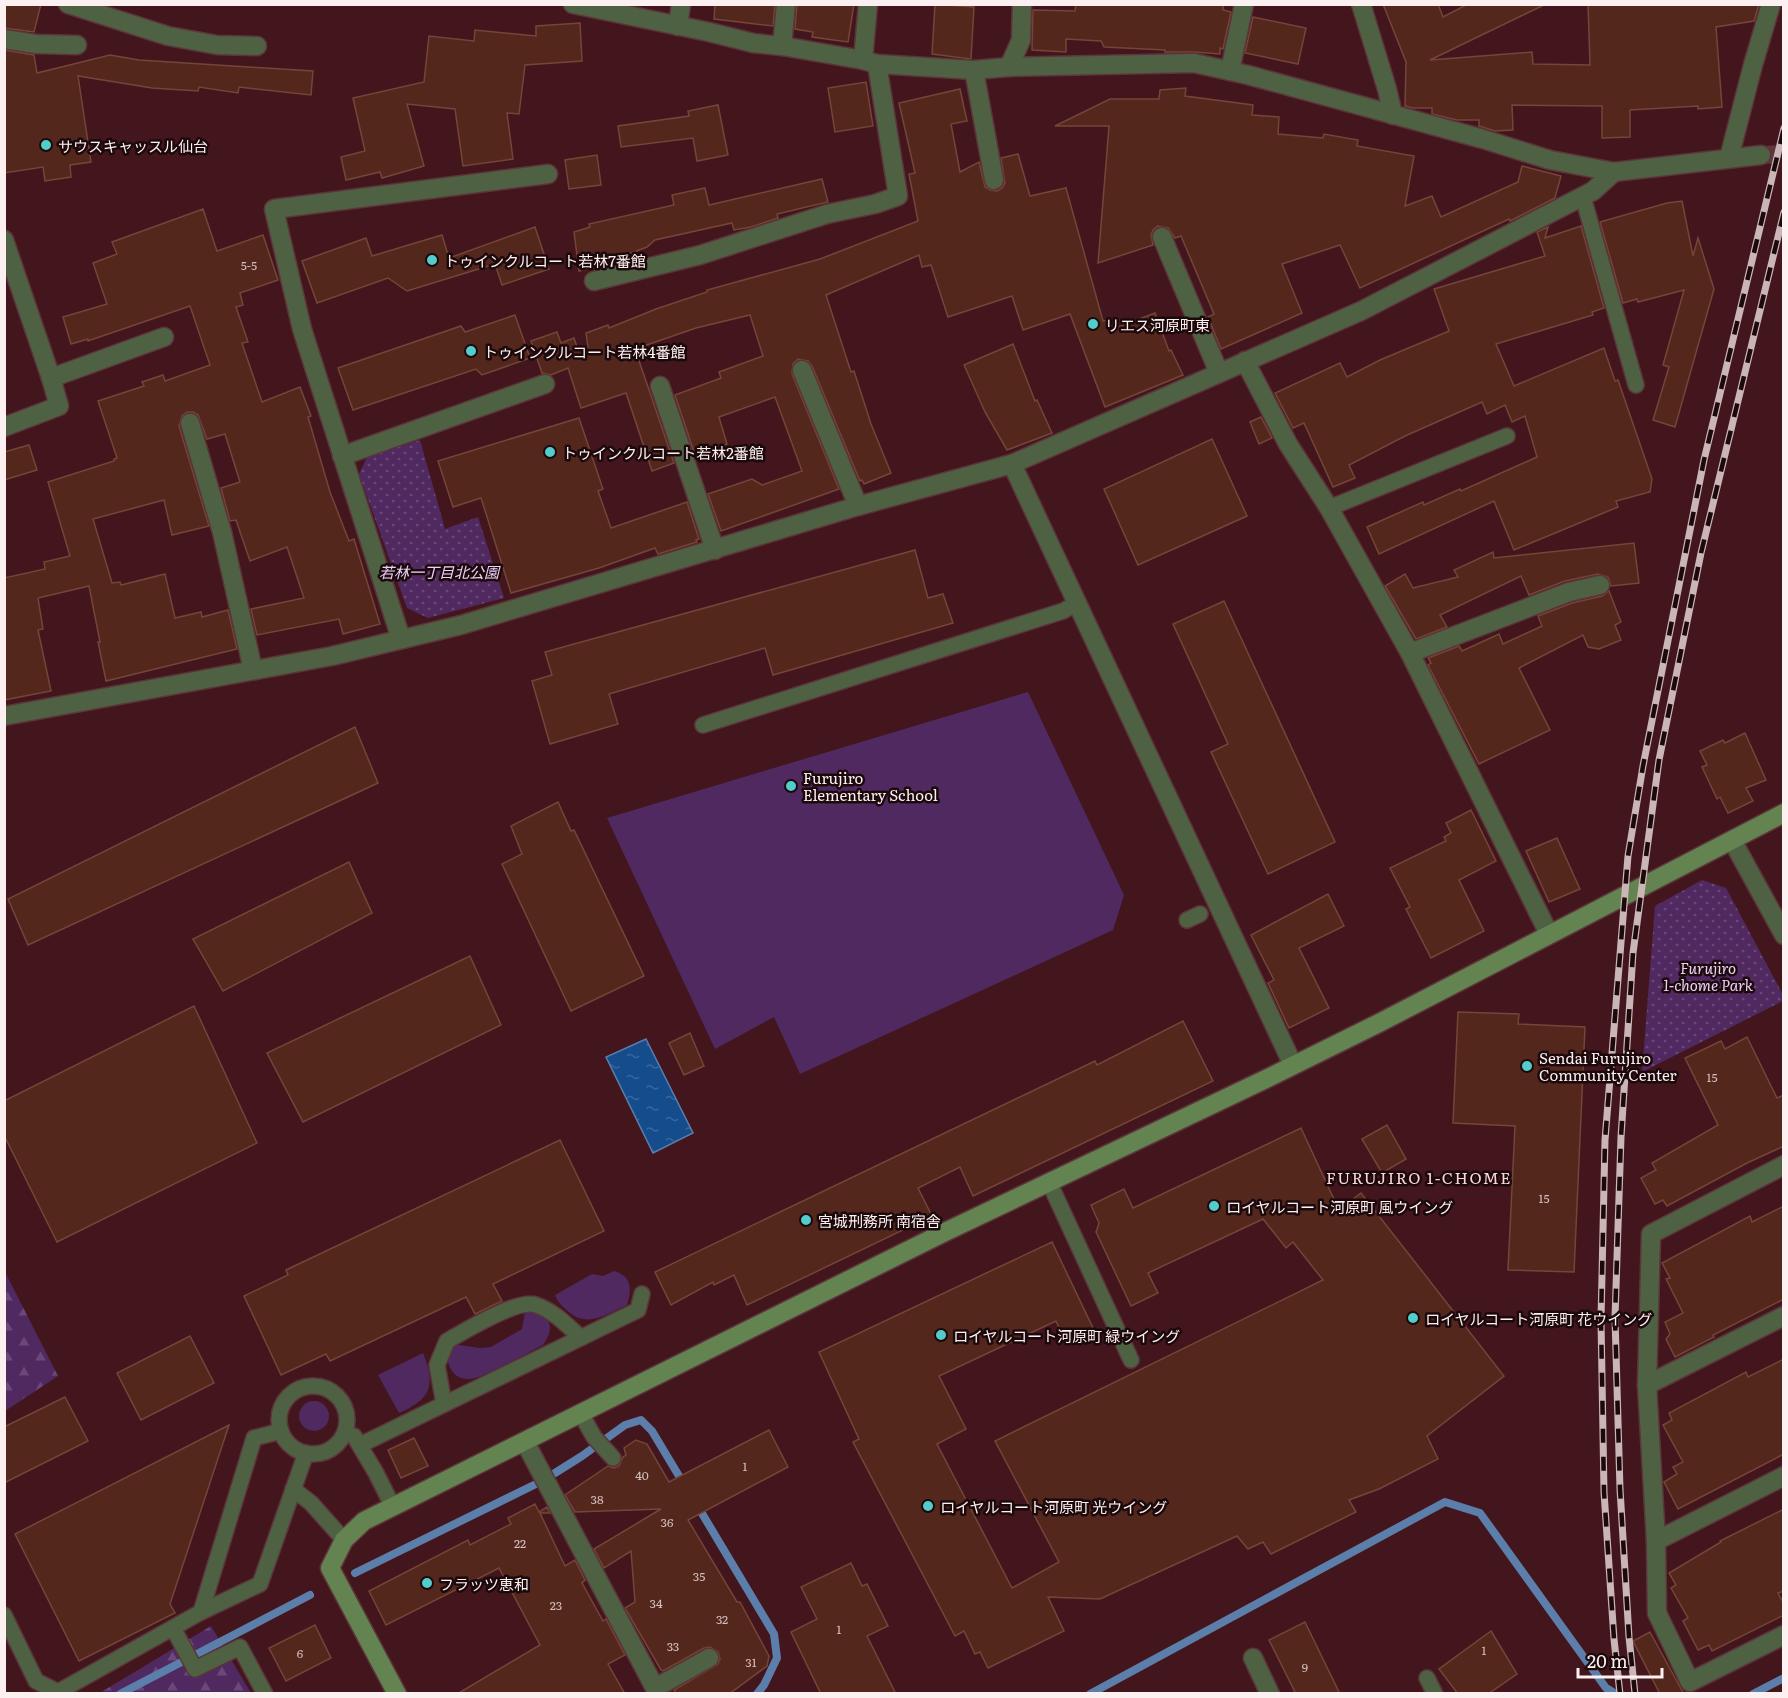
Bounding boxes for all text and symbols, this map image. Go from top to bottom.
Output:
place label: サウスキャッスル仙台 [58,134,208,157]
marker: サウスキャッスル仙台 [39,138,53,152]
place label: トゥインクルコート若林7番館 [444,249,646,272]
marker: トゥインクルコート若林7番館 [425,253,439,267]
house number: 5-5 [241,256,257,274]
place label: リエス河原町東 [1105,313,1210,336]
marker: リエス河原町東 [1086,317,1100,331]
place label: トゥインクルコート若林4番館 [483,340,686,363]
marker: トゥインクルコート若林4番館 [464,344,478,358]
place label: トゥインクルコート若林2番館 [562,441,764,464]
marker: トゥインクルコート若林2番館 [543,445,557,459]
park label: 若林一丁目北公園 [379,560,501,583]
place label: Furujiro Elementary School [803,766,938,806]
marker: Furujiro Elementary School [784,779,798,793]
park label: Furujiro 1-chome Park [1663,956,1754,996]
place label: Sendai Furujiro Community Center [1539,1046,1677,1086]
marker: Sendai Furujiro Community Center [1520,1059,1534,1073]
house number: 15 [1707,1068,1717,1086]
district label: FURUJIRO 1-CHOME [1326,1165,1512,1189]
house number: 15 [1539,1189,1549,1207]
place label: ロイヤルコート河原町 風ウイング [1226,1195,1453,1218]
marker: ロイヤルコート河原町 風ウイング [1207,1199,1221,1213]
place label: 宮城刑務所 南宿舎 [818,1209,941,1232]
marker: 宮城刑務所 南宿舎 [799,1213,813,1227]
place label: ロイヤルコート河原町 花ウイング [1425,1307,1652,1330]
marker: ロイヤルコート河原町 花ウイング [1406,1311,1420,1325]
place label: ロイヤルコート河原町 緑ウイング [953,1324,1180,1347]
marker: ロイヤルコート河原町 緑ウイング [934,1328,948,1342]
house number: 1 [743,1457,748,1475]
house number: 40 [635,1466,649,1484]
house number: 38 [590,1490,604,1508]
place label: ロイヤルコート河原町 光ウイング [940,1495,1167,1518]
marker: ロイヤルコート河原町 光ウイング [921,1499,935,1513]
house number: 36 [661,1513,674,1531]
house number: 22 [514,1534,526,1552]
house number: 35 [693,1567,705,1585]
place label: フラッツ恵和 [439,1572,529,1595]
marker: フラッツ恵和 [420,1576,434,1590]
house number: 34 [649,1594,663,1612]
house number: 23 [550,1596,562,1614]
house number: 32 [716,1610,728,1628]
house number: 1 [837,1620,842,1638]
house number: 33 [667,1637,679,1655]
house number: 1 [1482,1641,1487,1659]
scale bar [1578,1641,1662,1679]
house number: 6 [297,1644,304,1662]
text: 20 m [1587,1647,1628,1674]
house number: 31 [745,1653,757,1671]
house number: 9 [1302,1658,1308,1676]

